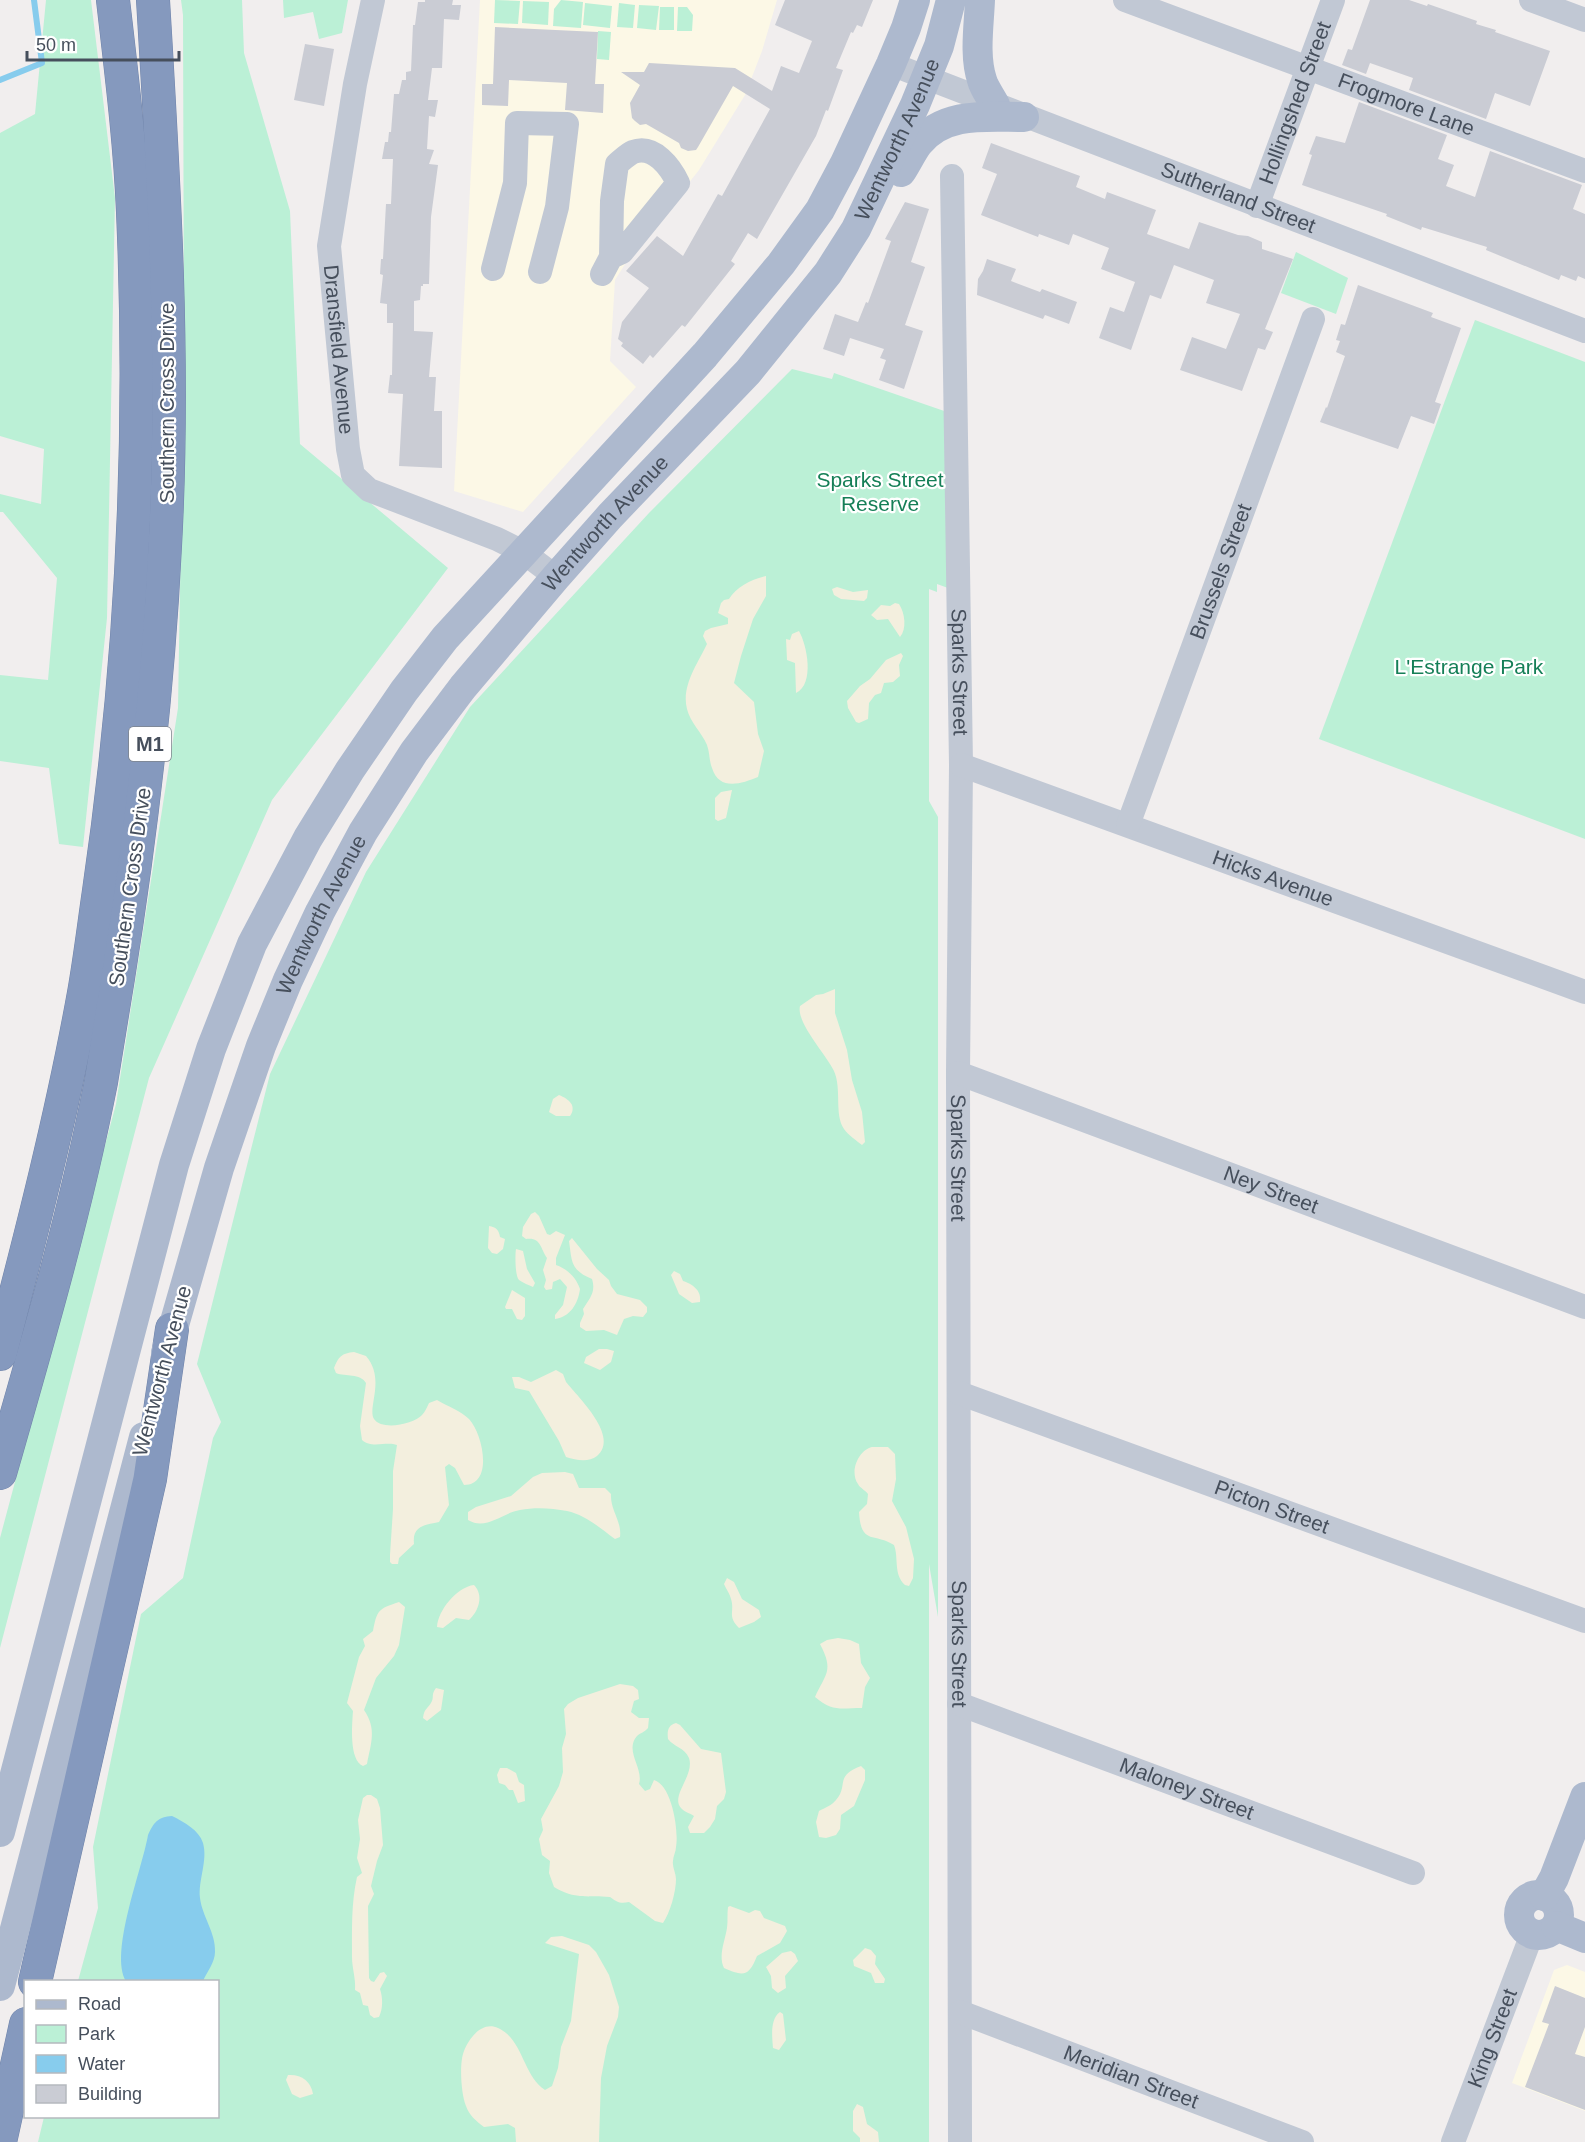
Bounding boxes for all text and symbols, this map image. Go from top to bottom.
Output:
street label: Hollingshed Street [1254,18,1335,187]
scale bar [27,24,178,62]
text: 50 m [36,35,76,55]
street label: Wentworth Avenue [850,55,944,224]
street label: Frogmore Lane [1335,68,1478,140]
street label: Sutherland Street [1158,157,1319,237]
street label: Dransfield Avenue [320,264,359,435]
street label: Southern Cross Drive [155,303,178,503]
street label: Wentworth Avenue [537,450,673,595]
park label: Sparks Street Reserve [816,468,944,515]
street label: Brussels Street [1185,500,1256,642]
street label: Sparks Street [948,608,973,736]
park label: L'Estrange Park [1395,655,1544,678]
road number: M1 [129,727,171,761]
street label: Southern Cross Drive [104,786,155,988]
street label: Wentworth Avenue [271,831,370,998]
street label: Hicks Avenue [1210,846,1337,911]
street label: Sparks Street [947,1094,970,1222]
street label: Ney Street [1221,1161,1322,1218]
street label: Wentworth Avenue [128,1283,195,1459]
street label: Picton Street [1212,1475,1333,1538]
street label: Sparks Street [948,1580,971,1708]
street label: Maloney Street [1117,1753,1257,1824]
legend [24,1980,219,2118]
street label: King Street [1463,1985,1521,2091]
text: Road [78,1994,121,2014]
text: Park [78,2024,116,2044]
street label: Meridian Street [1061,2040,1202,2113]
text: Water [78,2054,125,2074]
text: Building [78,2084,142,2104]

